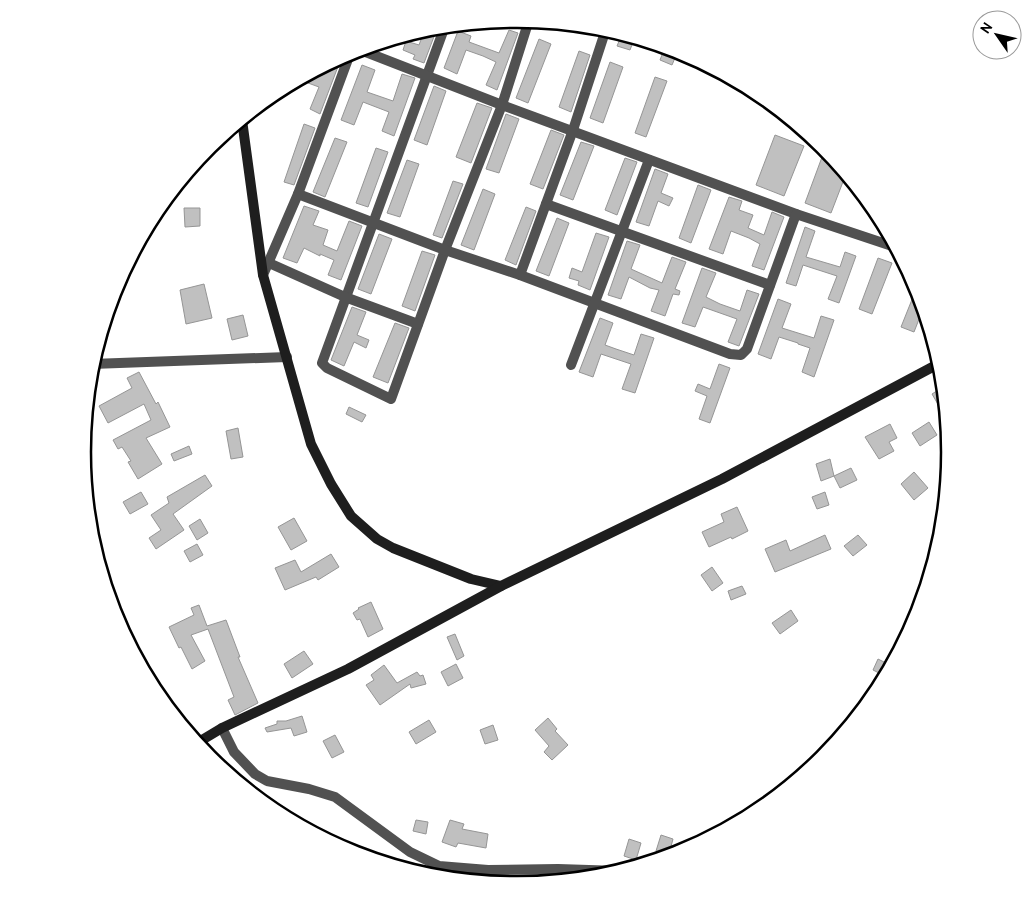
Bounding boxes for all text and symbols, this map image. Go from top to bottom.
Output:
north arrow [972,10,1022,60]
text: N [978,20,997,37]

